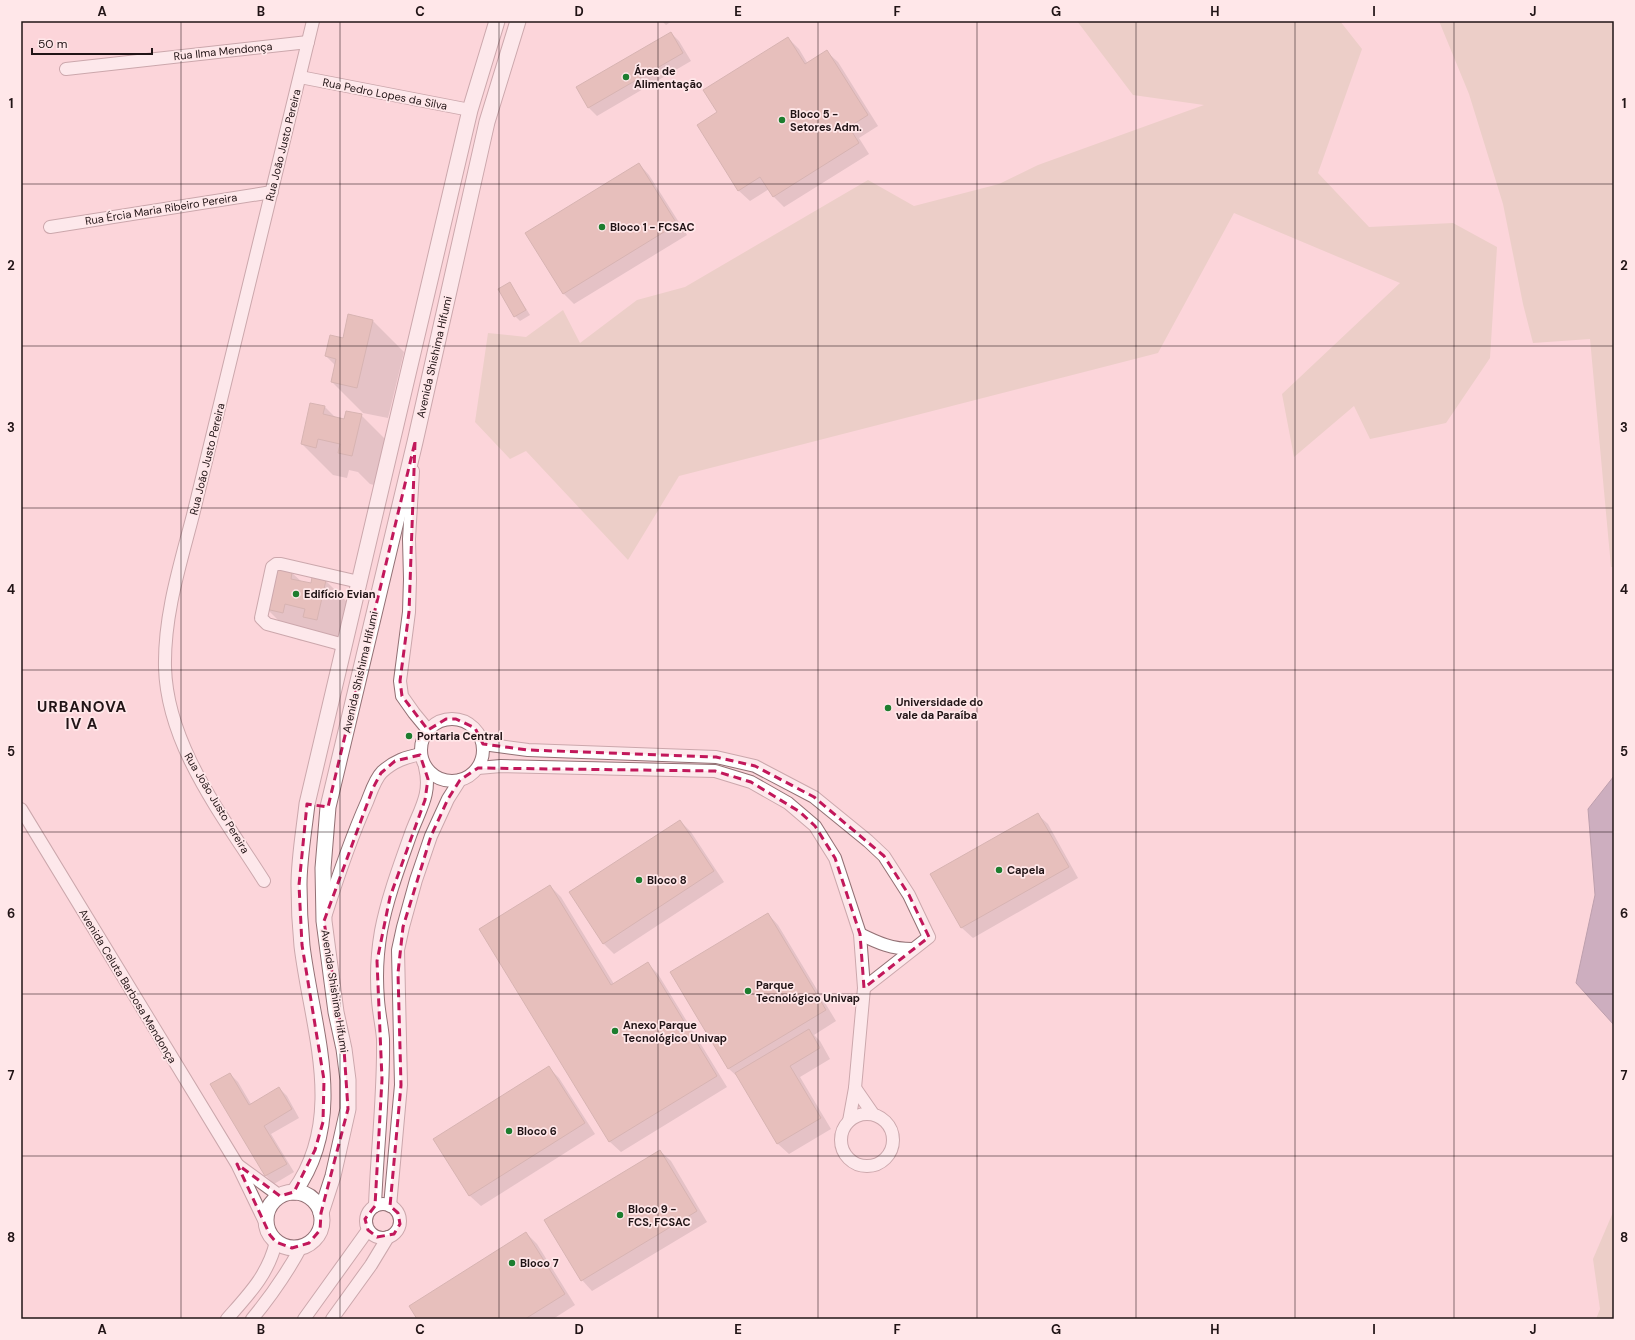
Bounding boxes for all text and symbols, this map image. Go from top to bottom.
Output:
text: A [97,3,107,20]
text: B [257,3,265,20]
text: C [415,3,425,20]
text: D [574,3,584,20]
text: E [734,3,742,20]
text: F [893,3,901,20]
text: G [1051,3,1061,20]
text: H [1210,3,1220,20]
text: I [1372,3,1376,20]
text: J [1529,3,1537,20]
scale bar [32,30,152,56]
text: 50 m [38,36,67,52]
street label: Rua Ilma Mendonça [173,39,273,63]
place label: Área de Alimentação [634,64,703,91]
marker: Área de Alimentação [621,72,631,82]
street label: Rua Pedro Lopes da Silva [321,75,449,113]
street label: Rua João Justo Pereira [262,87,304,203]
text: 1 [9,95,13,112]
text: 1 [1622,95,1626,112]
place label: Bloco 5 - Setores Adm. [790,107,862,134]
marker: Bloco 5 - Setores Adm. [777,115,787,125]
street label: Rua Ércia Maria Ribeiro Pereira [84,190,238,228]
place label: Bloco 1 - FCSAC [610,220,695,234]
marker: Bloco 1 - FCSAC [597,222,607,232]
text: 2 [7,257,15,274]
text: 2 [1620,257,1628,274]
street label: Avenida Shishima Hifumi [413,295,455,419]
street label: Rua João Justo Pereira [186,401,228,517]
text: 3 [7,419,15,436]
text: 3 [1620,419,1628,436]
text: 4 [7,581,15,598]
text: 4 [1620,581,1628,598]
place label: Edifício Evian [304,587,376,601]
marker: Edifício Evian [291,589,301,599]
street label: Avenida Shishima Hifumi [339,610,381,734]
place label: Universidade do vale da Paraíba [896,695,984,722]
district label: URBANOVA IV A [37,697,127,734]
marker: Universidade do vale da Paraíba [883,703,893,713]
place label: Portaria Central [417,729,503,743]
marker: Portaria Central [404,731,414,741]
text: 5 [7,743,15,760]
text: 5 [1620,743,1628,760]
street label: Rua João Justo Pereira [181,750,253,856]
place label: Capela [1007,863,1045,877]
marker: Capela [994,865,1004,875]
place label: Bloco 8 [647,873,687,887]
marker: Bloco 8 [634,875,644,885]
text: 6 [7,905,15,922]
text: 6 [1620,905,1628,922]
street label: Avenida Celuta Barbosa Mendonça [76,906,180,1066]
street label: Avenida Shishima Hifumi [318,928,352,1054]
place label: Parque Tecnológico Univap [756,978,860,1005]
marker: Parque Tecnológico Univap [743,986,753,996]
place label: Anexo Parque Tecnológico Univap [623,1018,727,1045]
marker: Anexo Parque Tecnológico Univap [610,1026,620,1036]
text: 7 [8,1067,15,1084]
text: 7 [1621,1067,1628,1084]
place label: Bloco 6 [517,1124,557,1138]
marker: Bloco 6 [504,1126,514,1136]
place label: Bloco 9 - FCS, FCSAC [628,1202,691,1229]
marker: Bloco 9 - FCS, FCSAC [615,1210,625,1220]
text: 8 [7,1229,15,1246]
text: 8 [1620,1229,1628,1246]
place label: Bloco 7 [520,1256,559,1270]
marker: Bloco 7 [507,1258,517,1268]
text: A [97,1321,107,1338]
text: B [257,1321,265,1338]
text: C [415,1321,425,1338]
text: D [574,1321,584,1338]
text: E [734,1321,742,1338]
text: F [893,1321,901,1338]
text: G [1051,1321,1061,1338]
text: H [1210,1321,1220,1338]
text: I [1372,1321,1376,1338]
text: J [1529,1321,1537,1338]

